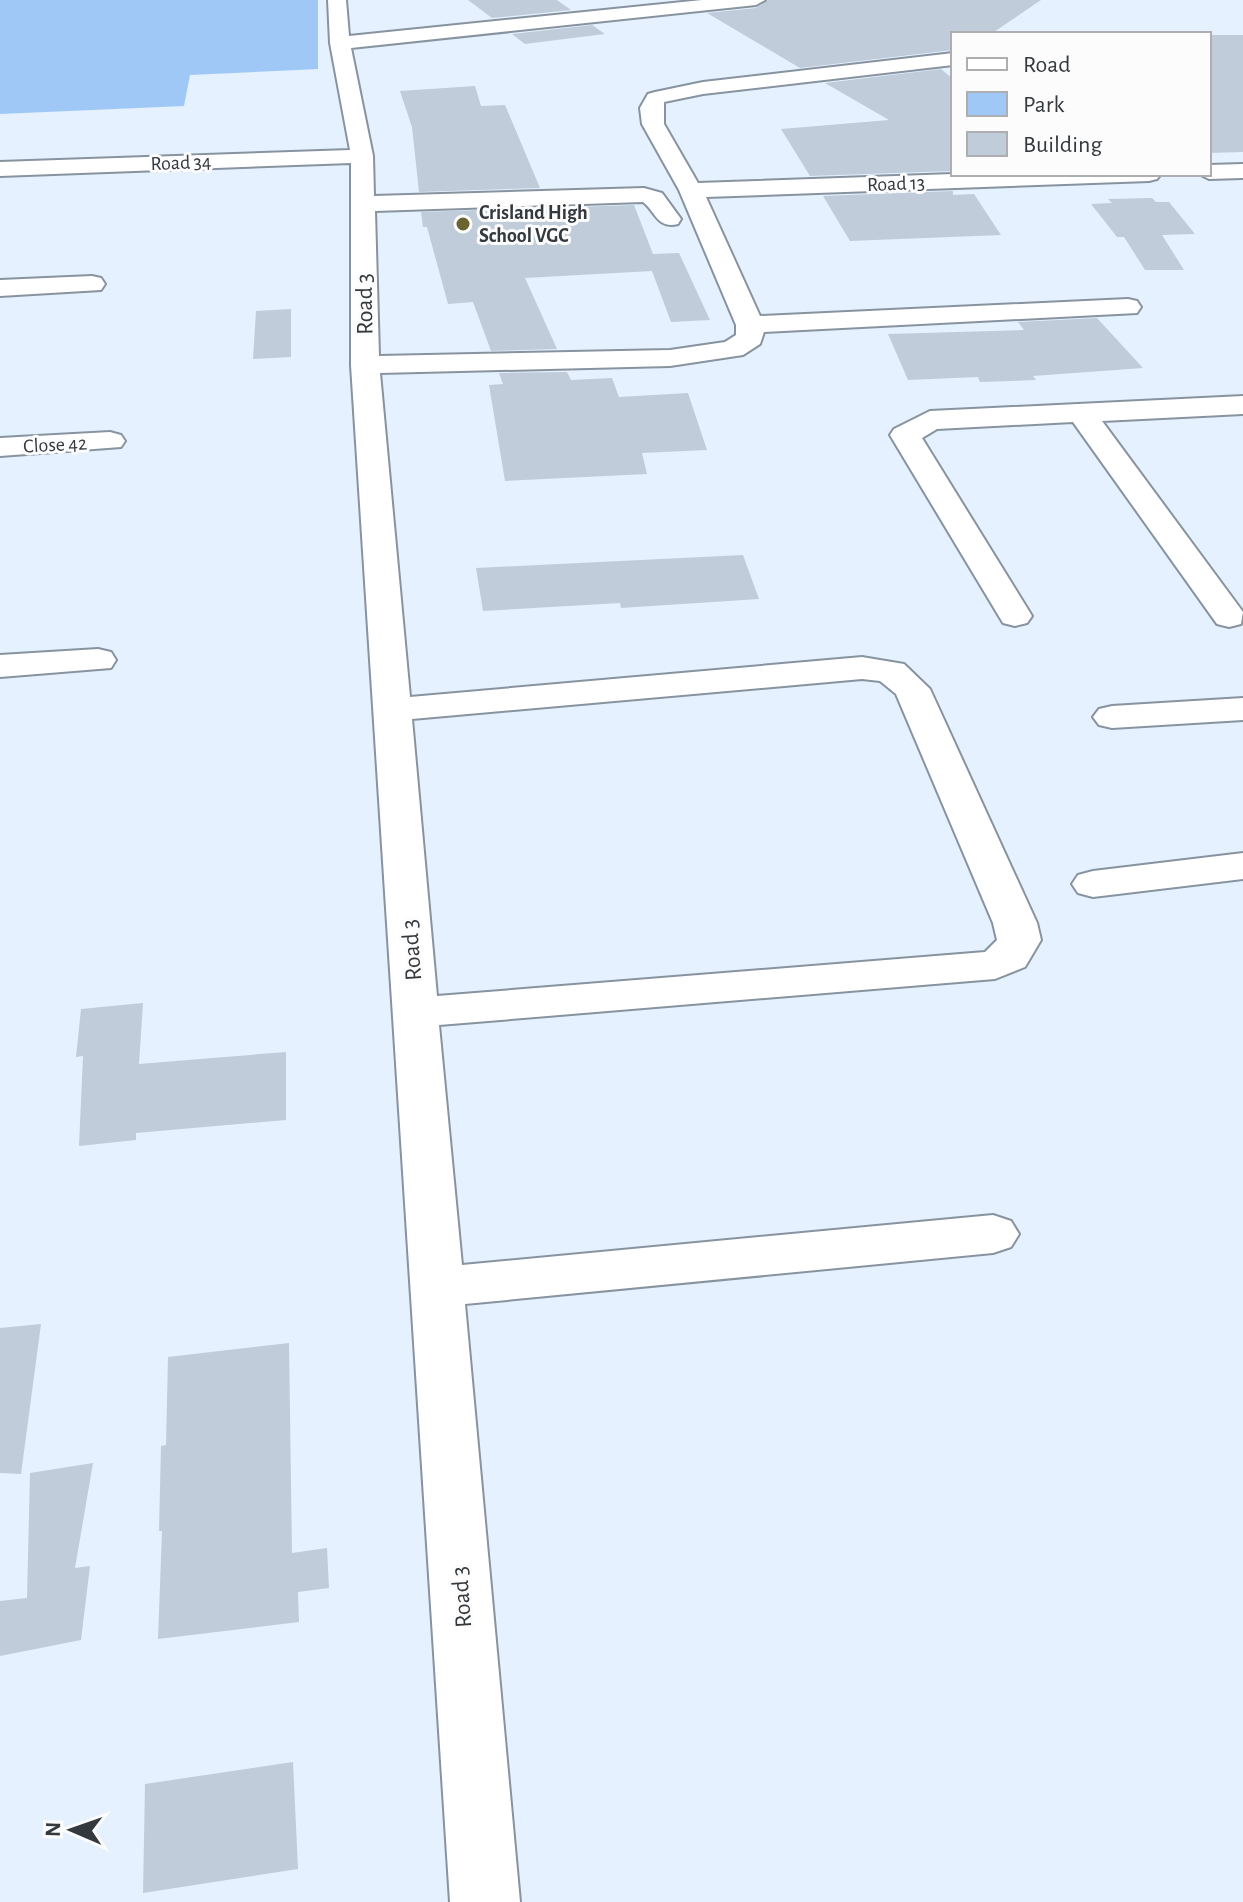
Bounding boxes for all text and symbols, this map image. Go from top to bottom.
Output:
legend [951,32,1211,176]
text: Road [1023,53,1071,77]
text: Park [1023,93,1064,117]
text: Building [1023,133,1102,157]
street label: Road 34 [150,152,212,174]
street label: Road 13 [867,173,925,195]
place label: Crisland High School VGC [479,203,588,246]
marker: Crisland High School VGC [454,215,472,233]
street label: Road 3 [352,273,378,335]
street label: Close 42 [23,433,87,457]
street label: Road 3 [398,918,426,981]
street label: Road 3 [448,1565,476,1628]
north arrow [32,1790,112,1870]
text: N [42,1821,64,1837]

